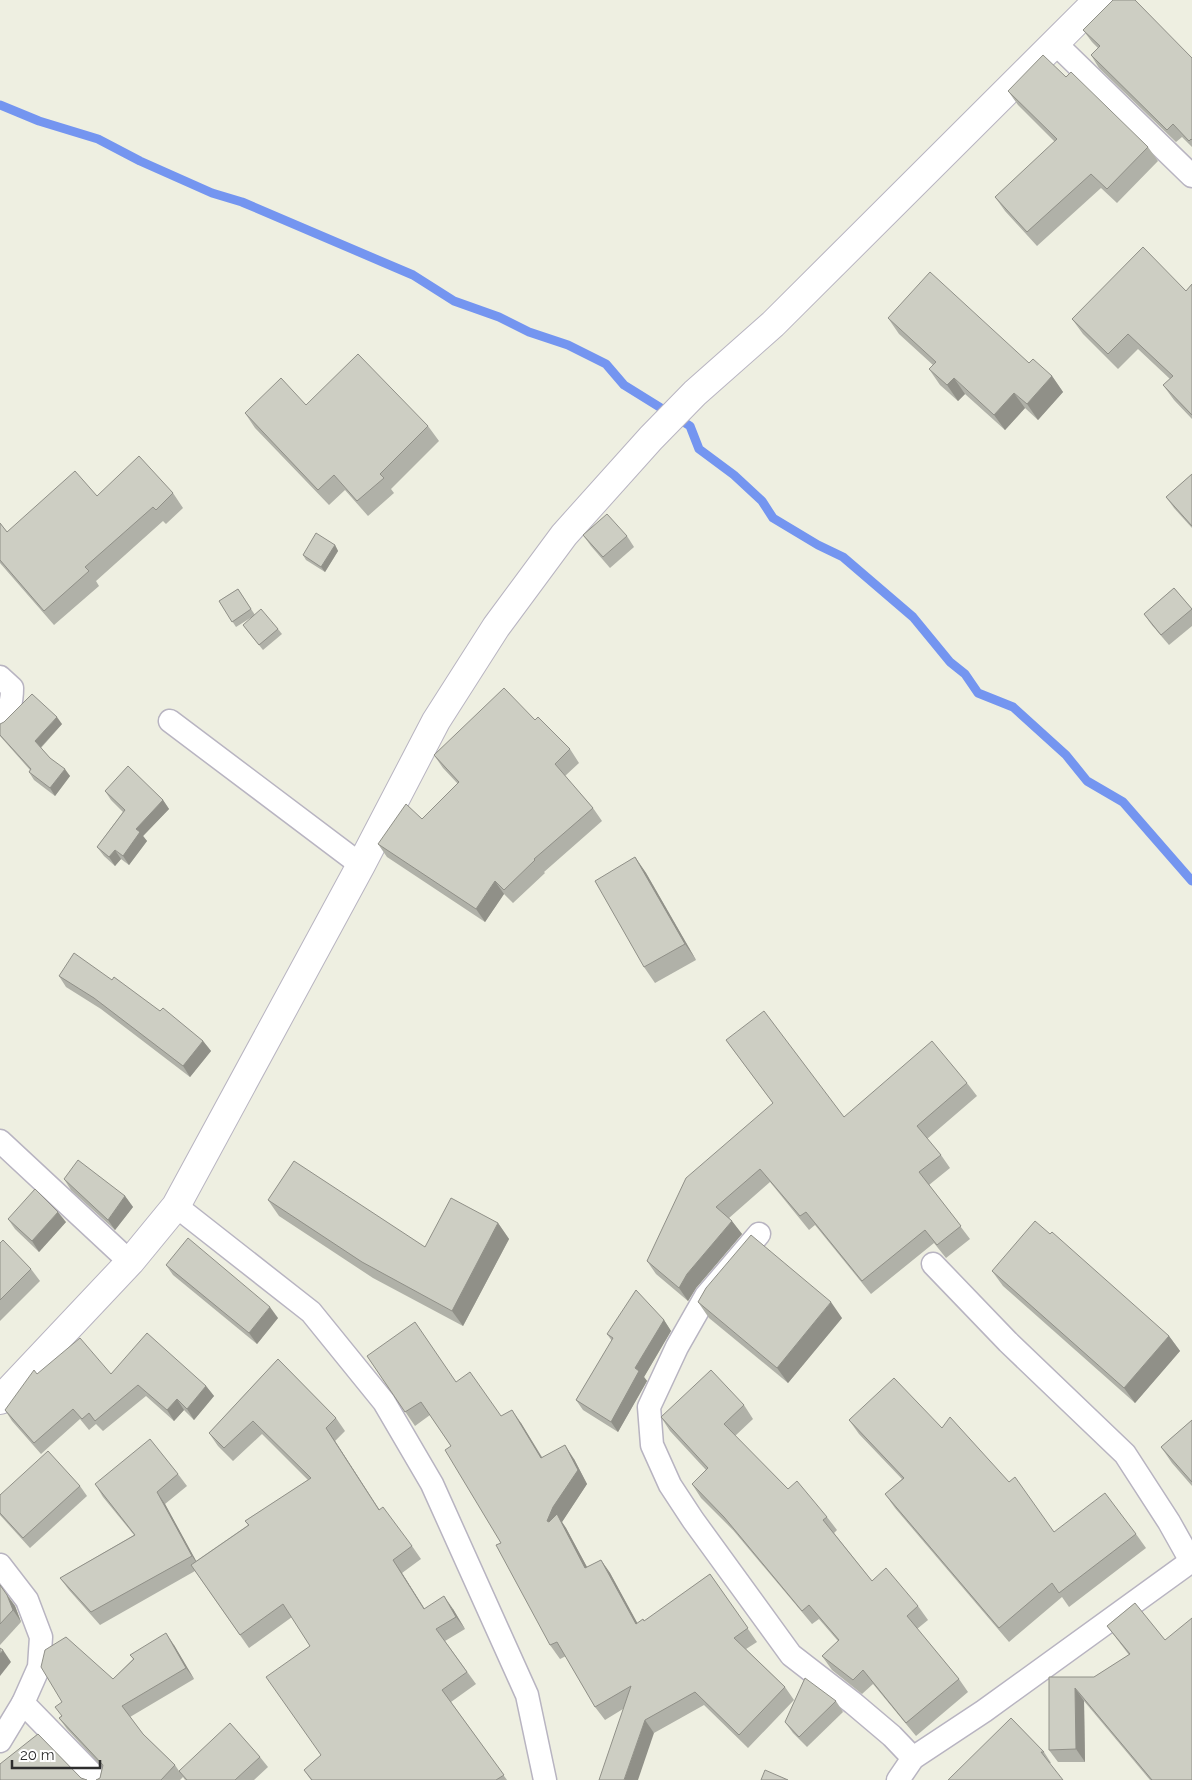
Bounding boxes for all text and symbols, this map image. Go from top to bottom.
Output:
scale bar [12,1738,100,1770]
text: 20 m [20,1746,55,1764]

